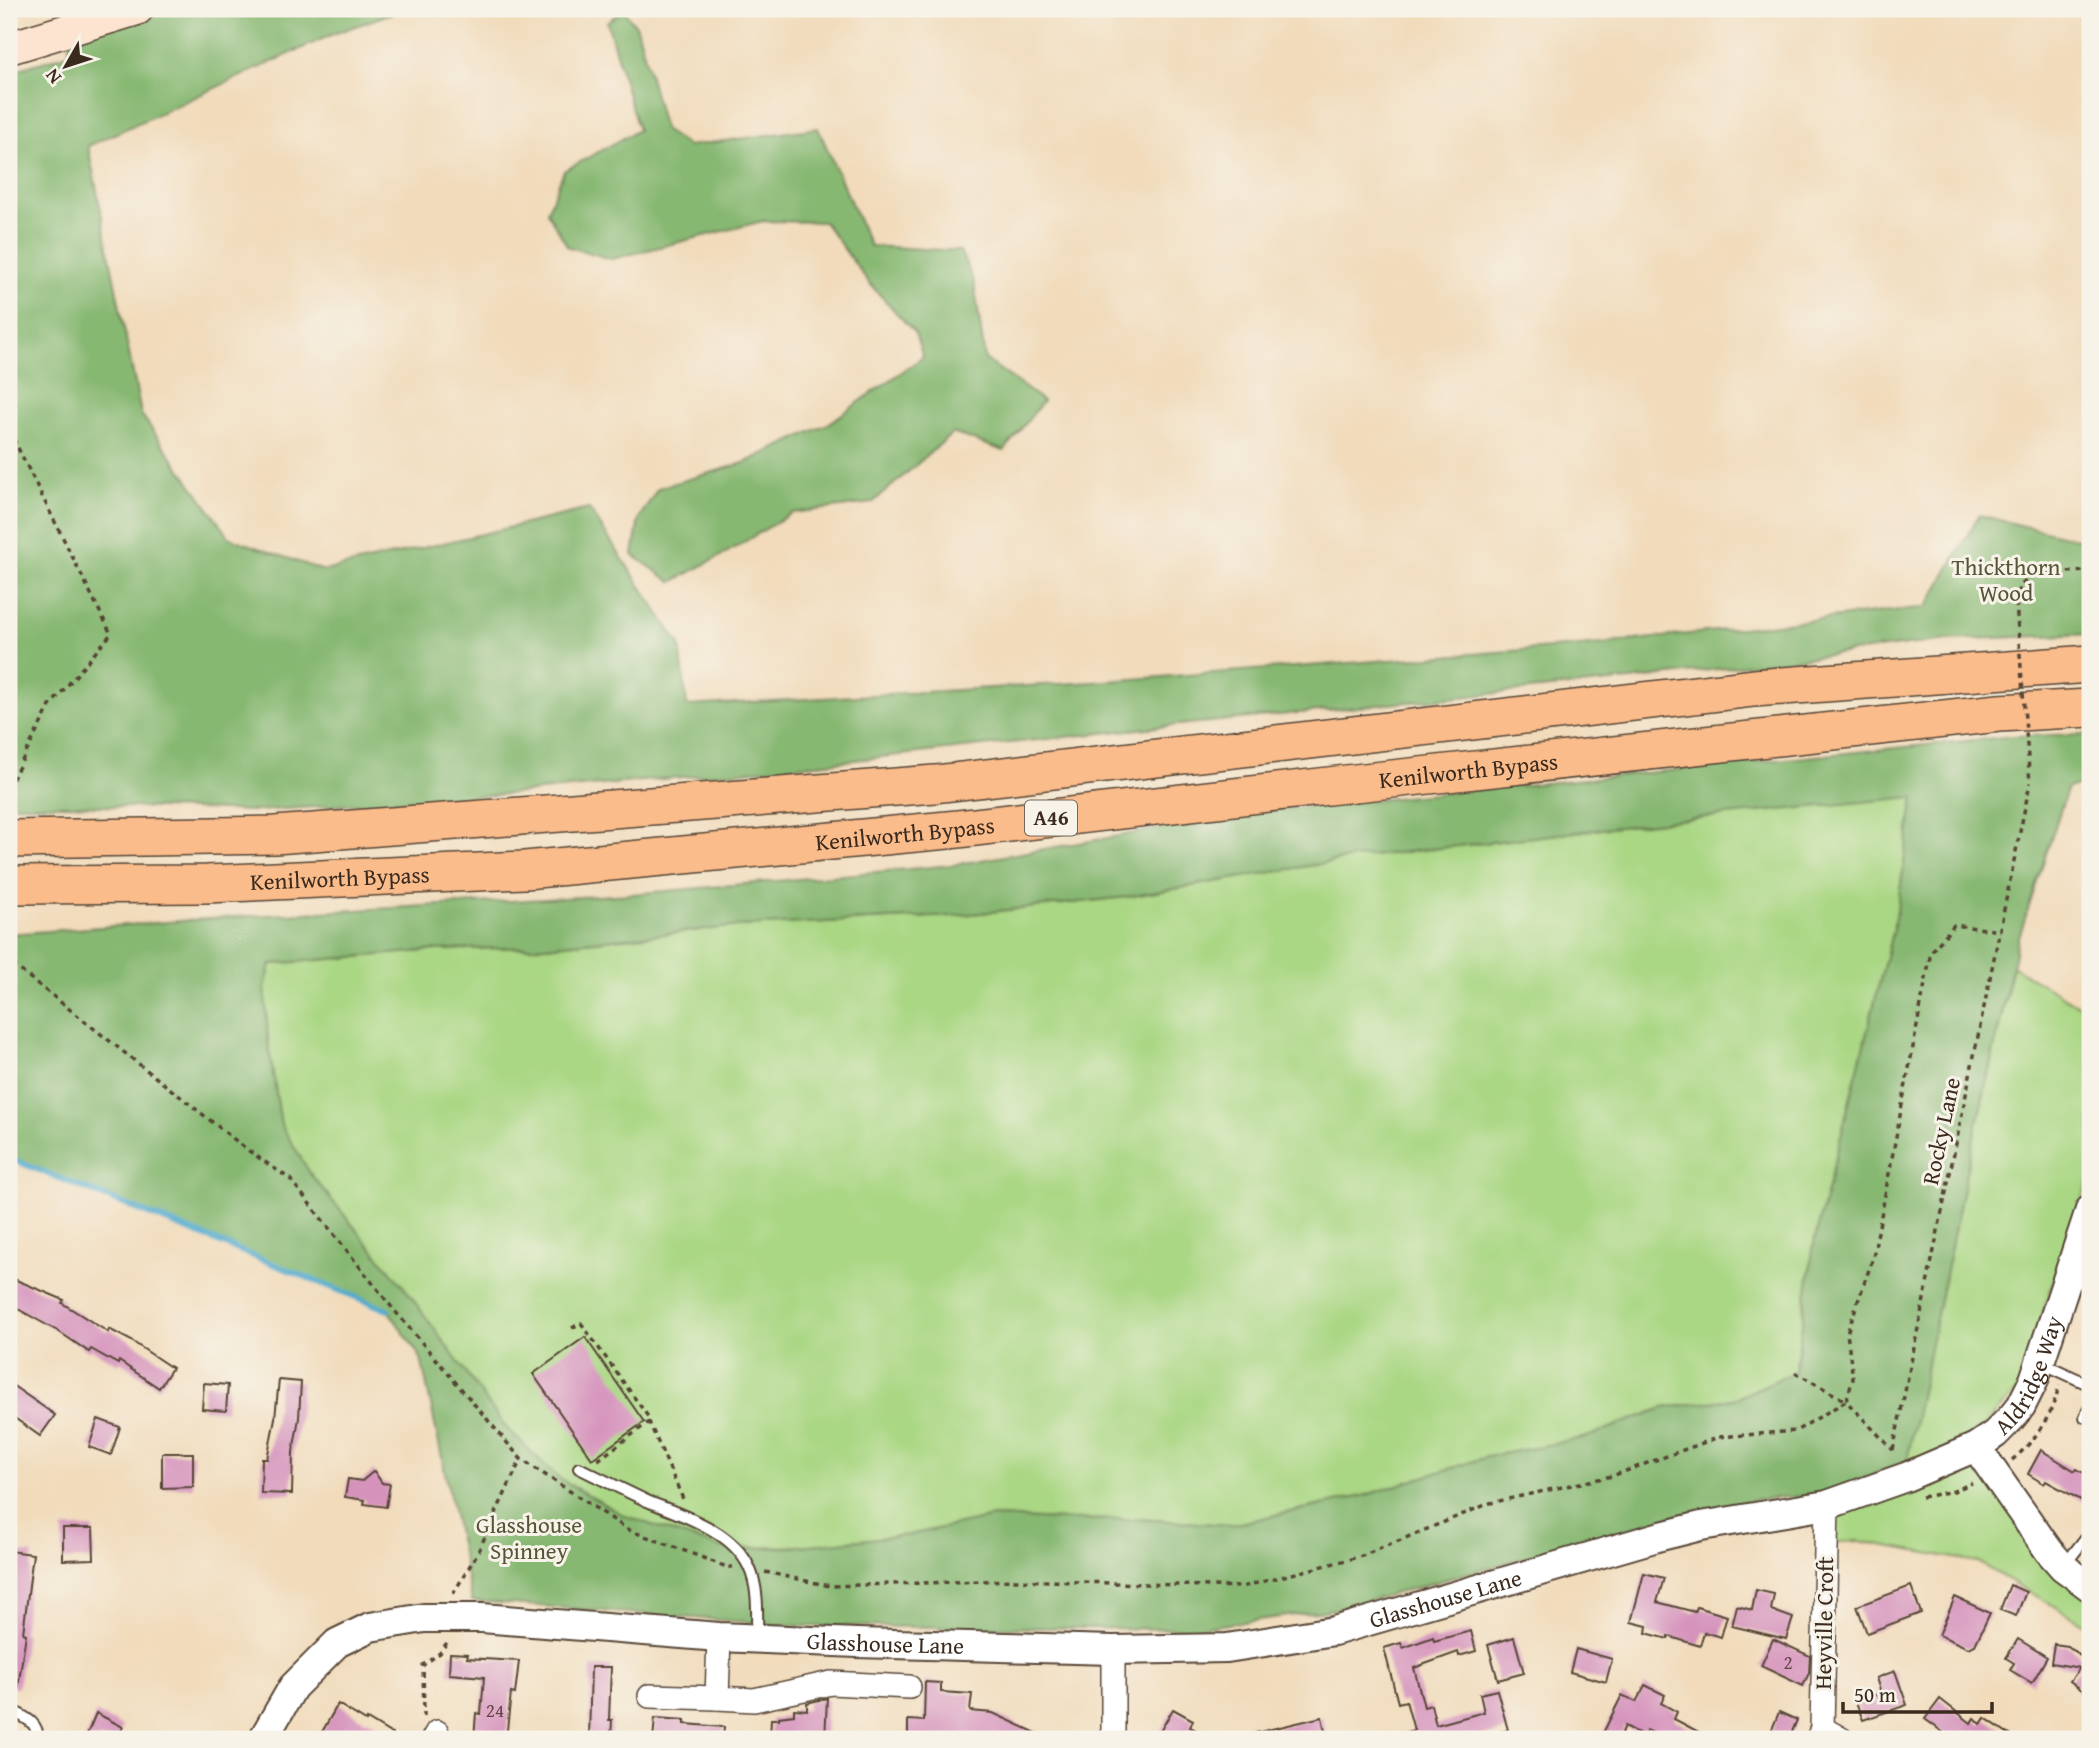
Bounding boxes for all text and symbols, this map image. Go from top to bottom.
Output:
north arrow [32,32,102,102]
text: N [38,63,68,90]
park label: Thickthorn Wood [1952,550,2061,609]
street label: Kenilworth Bypass [1377,744,1559,796]
road number: A46 [1025,800,1077,836]
street label: Kenilworth Bypass [814,808,996,858]
street label: Kenilworth Bypass [249,857,430,898]
street label: Rocky Lane [1913,1074,1968,1188]
street label: Aldridge Way [1986,1311,2070,1442]
park label: Glasshouse Spinney [476,1508,582,1567]
street label: Heyville Croft [1806,1556,1841,1690]
street label: Glasshouse Lane [1365,1560,1525,1636]
street label: Glasshouse Lane [806,1624,964,1662]
house number: 2 [1783,1648,1793,1676]
scale bar [1843,1671,1992,1715]
text: 50 m [1854,1679,1896,1710]
house number: 24 [486,1696,504,1724]

